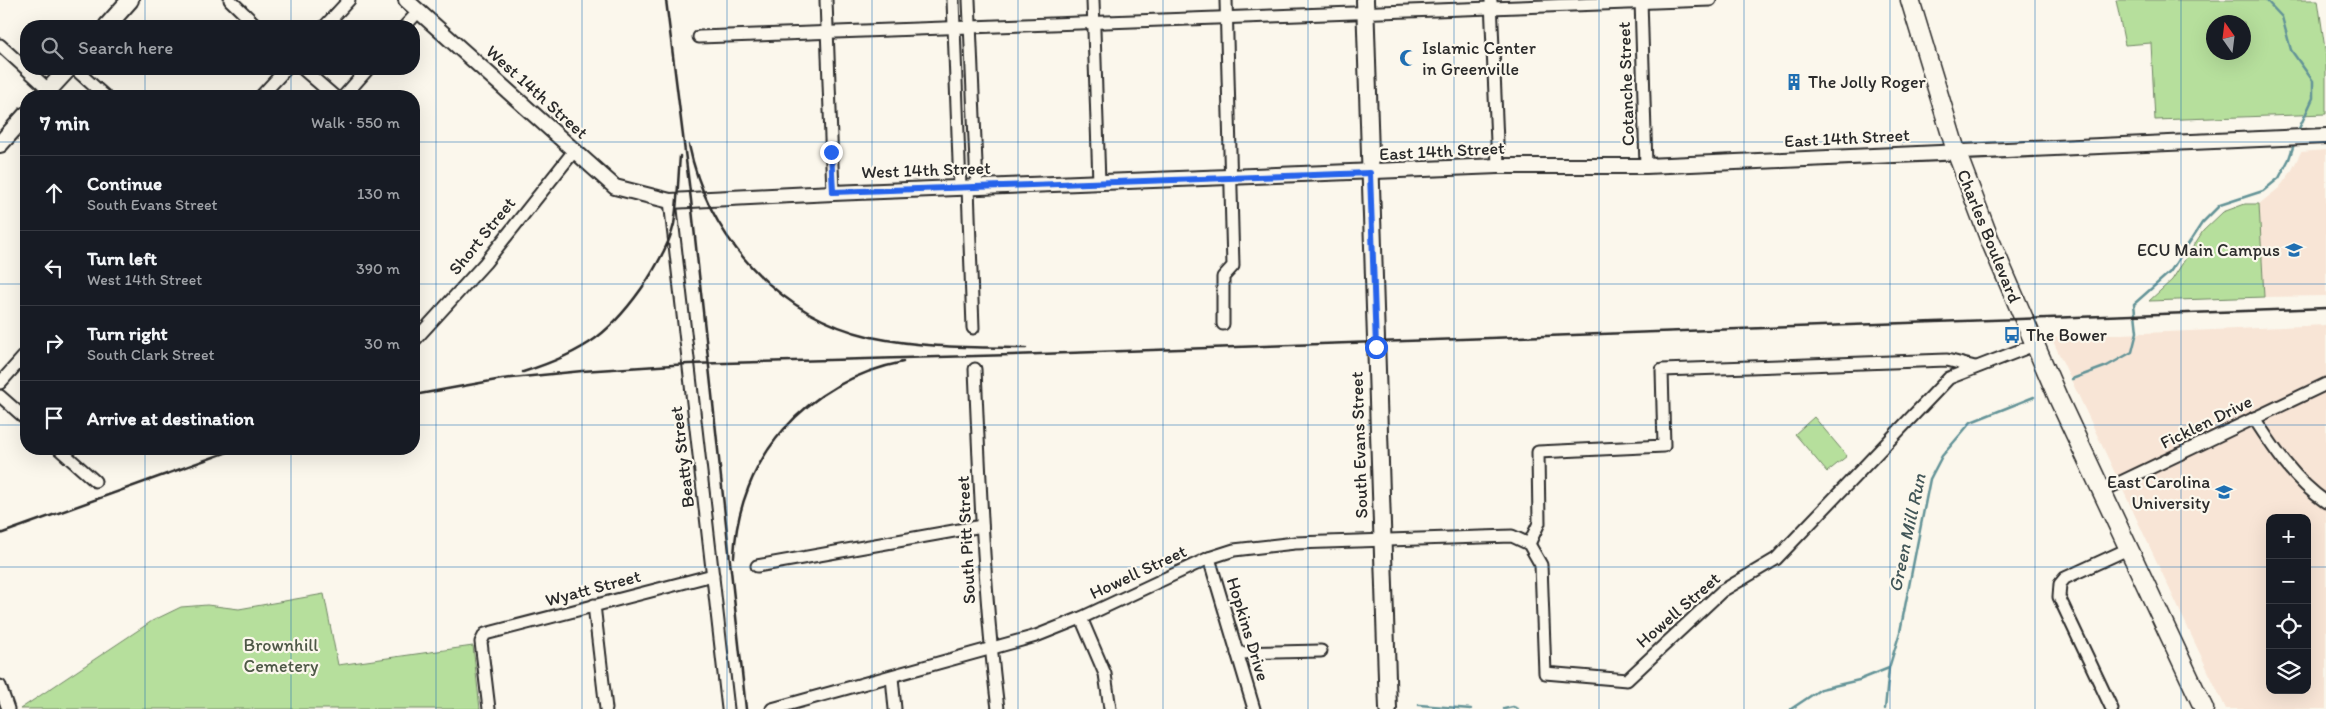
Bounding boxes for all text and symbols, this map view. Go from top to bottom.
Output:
north arrow [2206,15,2251,60]
search box [20,20,420,75]
street label: Cotanche Street [1613,21,1639,147]
icon: search [38,34,66,62]
text: Search here [78,36,173,59]
place label: Islamic Center in Greenville [1422,37,1537,80]
street label: West 14th Street [481,40,593,144]
mosque icon: Islamic Center in Greenville [1398,48,1418,68]
place label: The Jolly Roger [1808,71,1927,93]
building icon: The Jolly Roger [1784,72,1804,92]
text: 7 min [40,110,89,135]
text: Walk · 550 m [311,113,400,132]
street label: East 14th Street [1784,124,1911,152]
street label: East 14th Street [1379,137,1506,165]
route end [820,141,843,164]
street label: West 14th Street [861,157,991,183]
street label: Charles Boulevard [1952,166,2026,306]
text: Continue [87,172,162,195]
icon: ahead [40,179,68,207]
text: 130 m [357,184,400,203]
street label: Short Street [444,192,520,280]
text: South Evans Street [87,195,218,214]
place label: ECU Main Campus [2137,239,2280,261]
school or university icon: ECU Main Campus [2284,240,2304,260]
text: Turn left [87,247,157,270]
icon: left [40,254,68,282]
text: 390 m [356,259,400,278]
text: West 14th Street [87,270,202,289]
text: Turn right [87,322,168,345]
place label: The Bower [2026,324,2108,346]
bus stop icon: The Bower [2002,325,2022,345]
icon: right [40,329,68,357]
text: 30 m [364,334,400,353]
route start [1365,336,1388,359]
text: South Clark Street [87,345,215,364]
street label: South Evans Street [1345,371,1373,519]
street label: Ficklen Drive [2156,390,2256,454]
icon: arrive [40,404,68,432]
street label: Beatty Street [665,405,699,509]
text: Arrive at destination [87,407,254,430]
water label: Green Mill Run [1883,471,1931,594]
place label: East Carolina University [2107,471,2210,514]
street label: South Pitt Street [952,475,980,605]
school or university icon: East Carolina University [2214,482,2234,502]
map controls [2266,514,2311,694]
button: + [2266,514,2311,559]
street label: Howell Street [1086,540,1190,604]
button: − [2266,559,2311,604]
street label: Wyatt Street [543,565,643,611]
street label: Howell Street [1631,567,1725,653]
street label: Hopkins Drive [1222,574,1274,684]
button: locate [2266,604,2311,649]
park label: Brownhill Cemetery [244,634,319,677]
button: layers [2266,649,2311,694]

